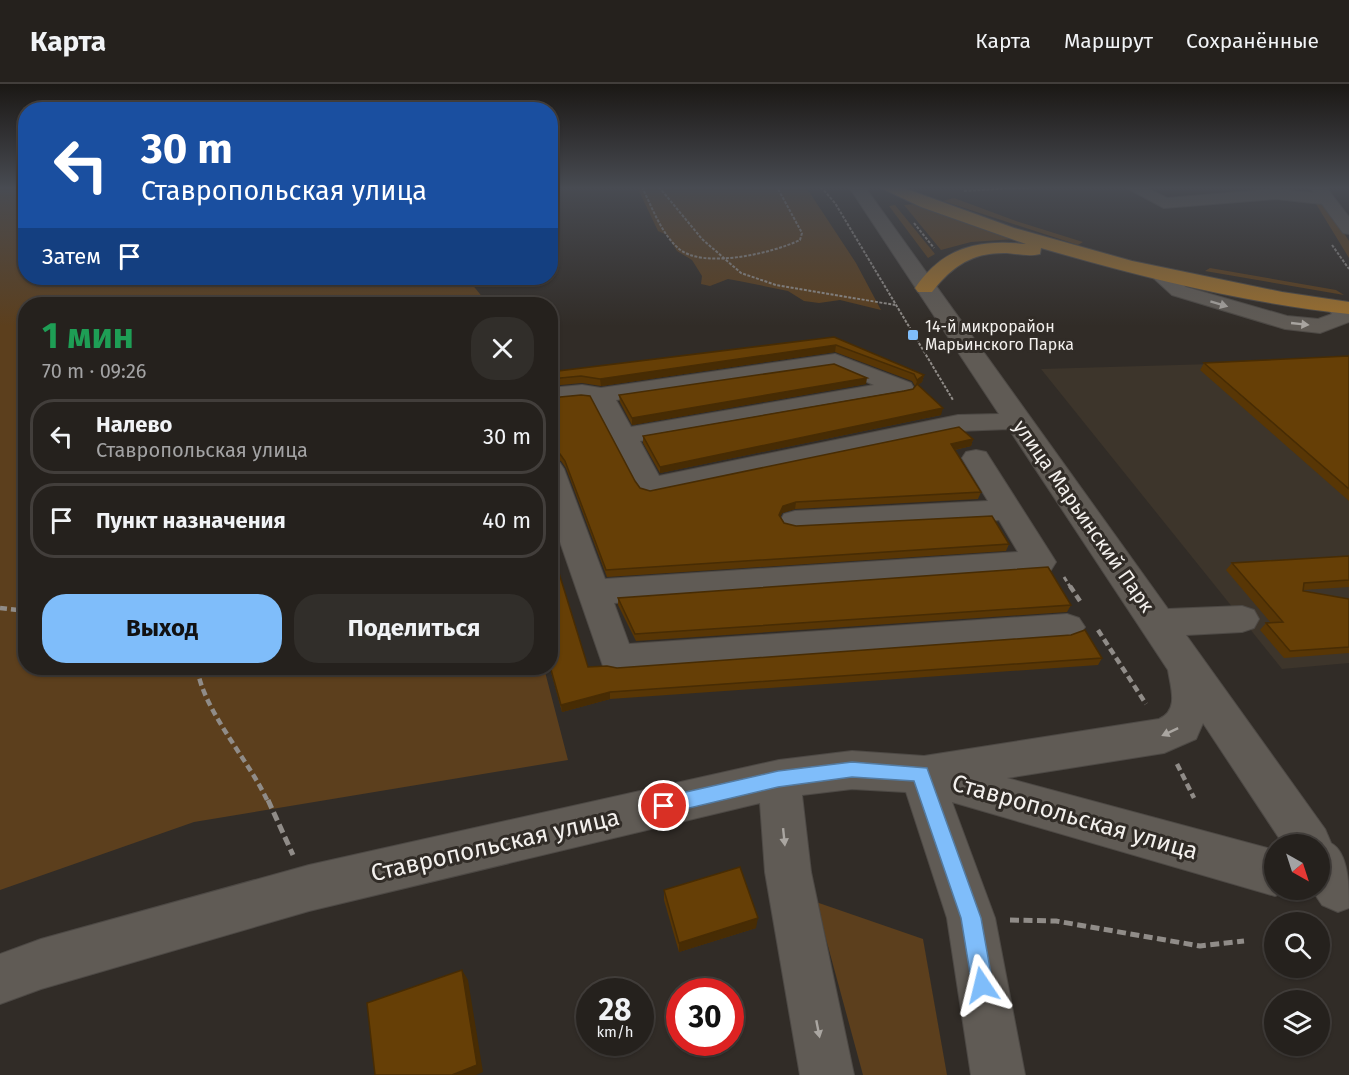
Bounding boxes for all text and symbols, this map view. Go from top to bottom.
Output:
text: Карта [30,25,106,58]
text: Карта [975,28,1031,54]
text: Маршрут [1064,28,1153,54]
text: Сохранённые [1186,28,1319,54]
text: 30 m [141,124,233,174]
icon: left [42,126,120,204]
text: Ставропольская улица [141,175,427,207]
icon: arrive [113,240,146,273]
text: Затем [42,243,101,270]
one-way arrow [1210,300,1228,309]
text: 1 мин [42,314,134,358]
button: close [471,317,534,380]
place label: 14-й микрорайон Марьинского Парка [925,317,1074,354]
one-way arrow [1291,319,1310,329]
marker: 14-й микрорайон Марьинского Парка [906,328,920,342]
text: 70 m · 09:26 [42,359,146,383]
text: Налево [96,411,172,438]
street label: улица Марьинский Парк [1008,415,1160,617]
icon: left [45,420,78,453]
text: 30 m [483,423,531,450]
text: Ставропольская улица [96,438,308,462]
icon: arrive [45,504,78,537]
text: Пункт назначения [96,507,286,534]
text: 40 m [482,507,531,534]
button: Выход [42,594,282,663]
button: Поделиться [294,594,534,663]
one-way arrow [1162,728,1179,737]
street label: Ставропольская улица [949,769,1201,865]
pin [638,780,689,831]
icon: arrive [647,789,680,822]
street label: Ставропольская улица [368,803,622,887]
one-way arrow [779,828,789,847]
north arrow [1264,834,1330,900]
map controls [1264,834,1330,1056]
button: search [1264,912,1330,978]
position arrow [950,953,1014,1017]
speed limit sign: 30 [666,978,744,1056]
button: layers [1264,990,1330,1056]
text: 28 [599,992,631,1028]
one-way arrow [814,1020,823,1039]
text: km/h [596,1023,634,1041]

